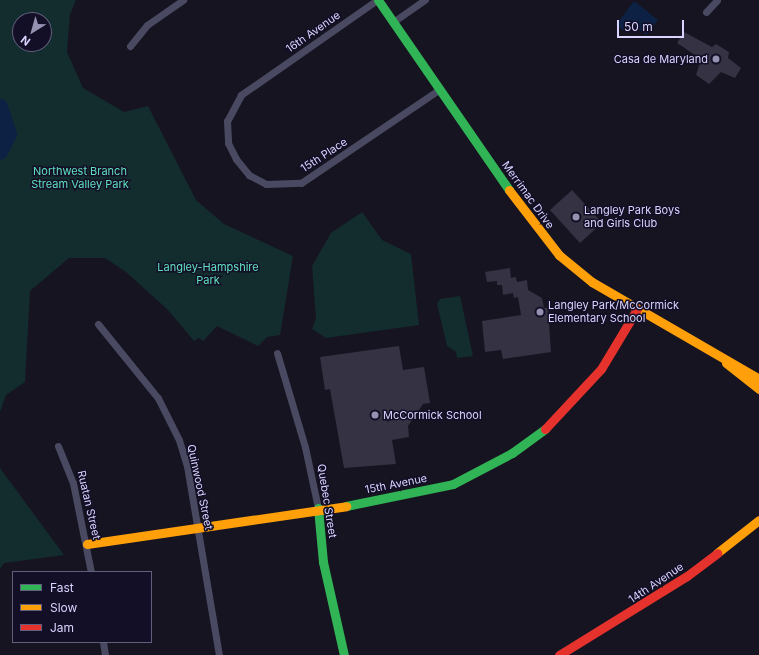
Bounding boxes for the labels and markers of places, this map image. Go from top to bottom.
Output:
place label: Casa de Maryland [614,52,708,66]
marker: Casa de Maryland [711,54,721,64]
place label: Langley Park Boys and Girls Club [584,204,680,230]
marker: Langley Park Boys and Girls Club [571,212,581,222]
place label: Langley Park/McCormick Elementary School [548,299,679,325]
marker: Langley Park/McCormick Elementary School [535,307,545,317]
place label: McCormick School [383,408,482,422]
marker: McCormick School [370,410,380,420]

